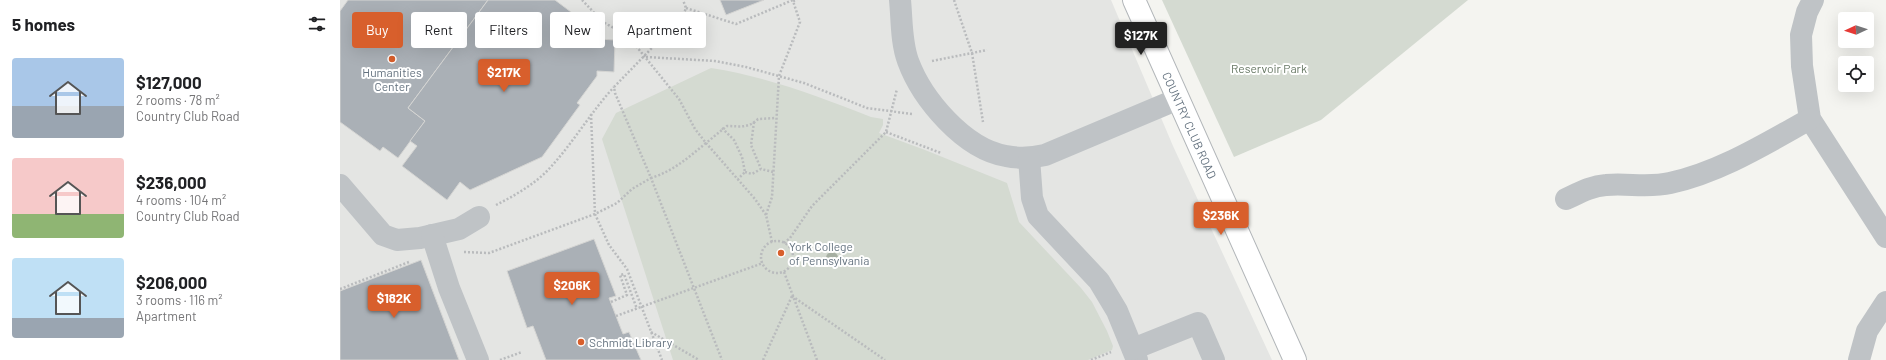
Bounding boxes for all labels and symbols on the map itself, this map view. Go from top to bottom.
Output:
north arrow [1838,12,1874,48]
pin: $127K [1113,22,1169,56]
marker: Humanities Center [387,54,397,64]
pin: $217K [476,59,532,93]
park label: Reservoir Park [1231,61,1307,75]
place label: Humanities Center [362,65,422,93]
street label: COUNTRY CLUB ROAD [1160,70,1220,181]
pin: $236K [1193,202,1249,236]
place label: York College of Pennsylvania [789,239,869,267]
marker: York College of Pennsylvania [776,248,786,258]
pin: $206K [544,272,600,306]
pin: $182K [366,285,422,319]
place label: Schmidt Library [589,335,673,349]
marker: Schmidt Library [576,337,586,347]

